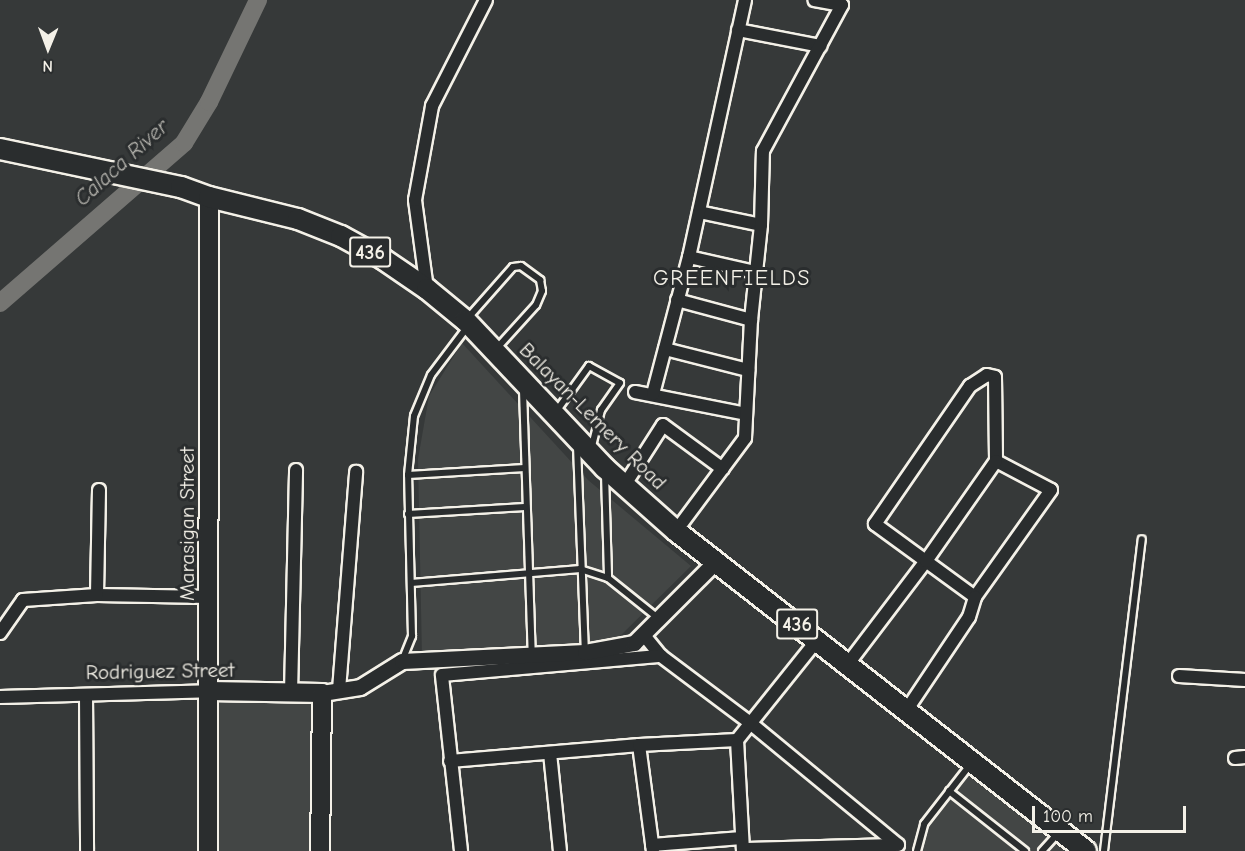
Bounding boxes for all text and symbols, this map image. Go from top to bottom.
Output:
north arrow [18,18,78,78]
text: N [42,57,53,75]
water label: Calaca River [70,114,174,212]
road number: 436 [349,235,391,269]
district label: GREENFIELDS [653,266,811,292]
street label: Balayan-Lemery Road [514,337,672,495]
street label: Marasigan Street [174,447,200,601]
road number: 436 [776,607,818,641]
street label: Rodriguez Street [85,657,235,685]
scale bar [1035,794,1190,832]
text: 100 m [1043,806,1093,827]

